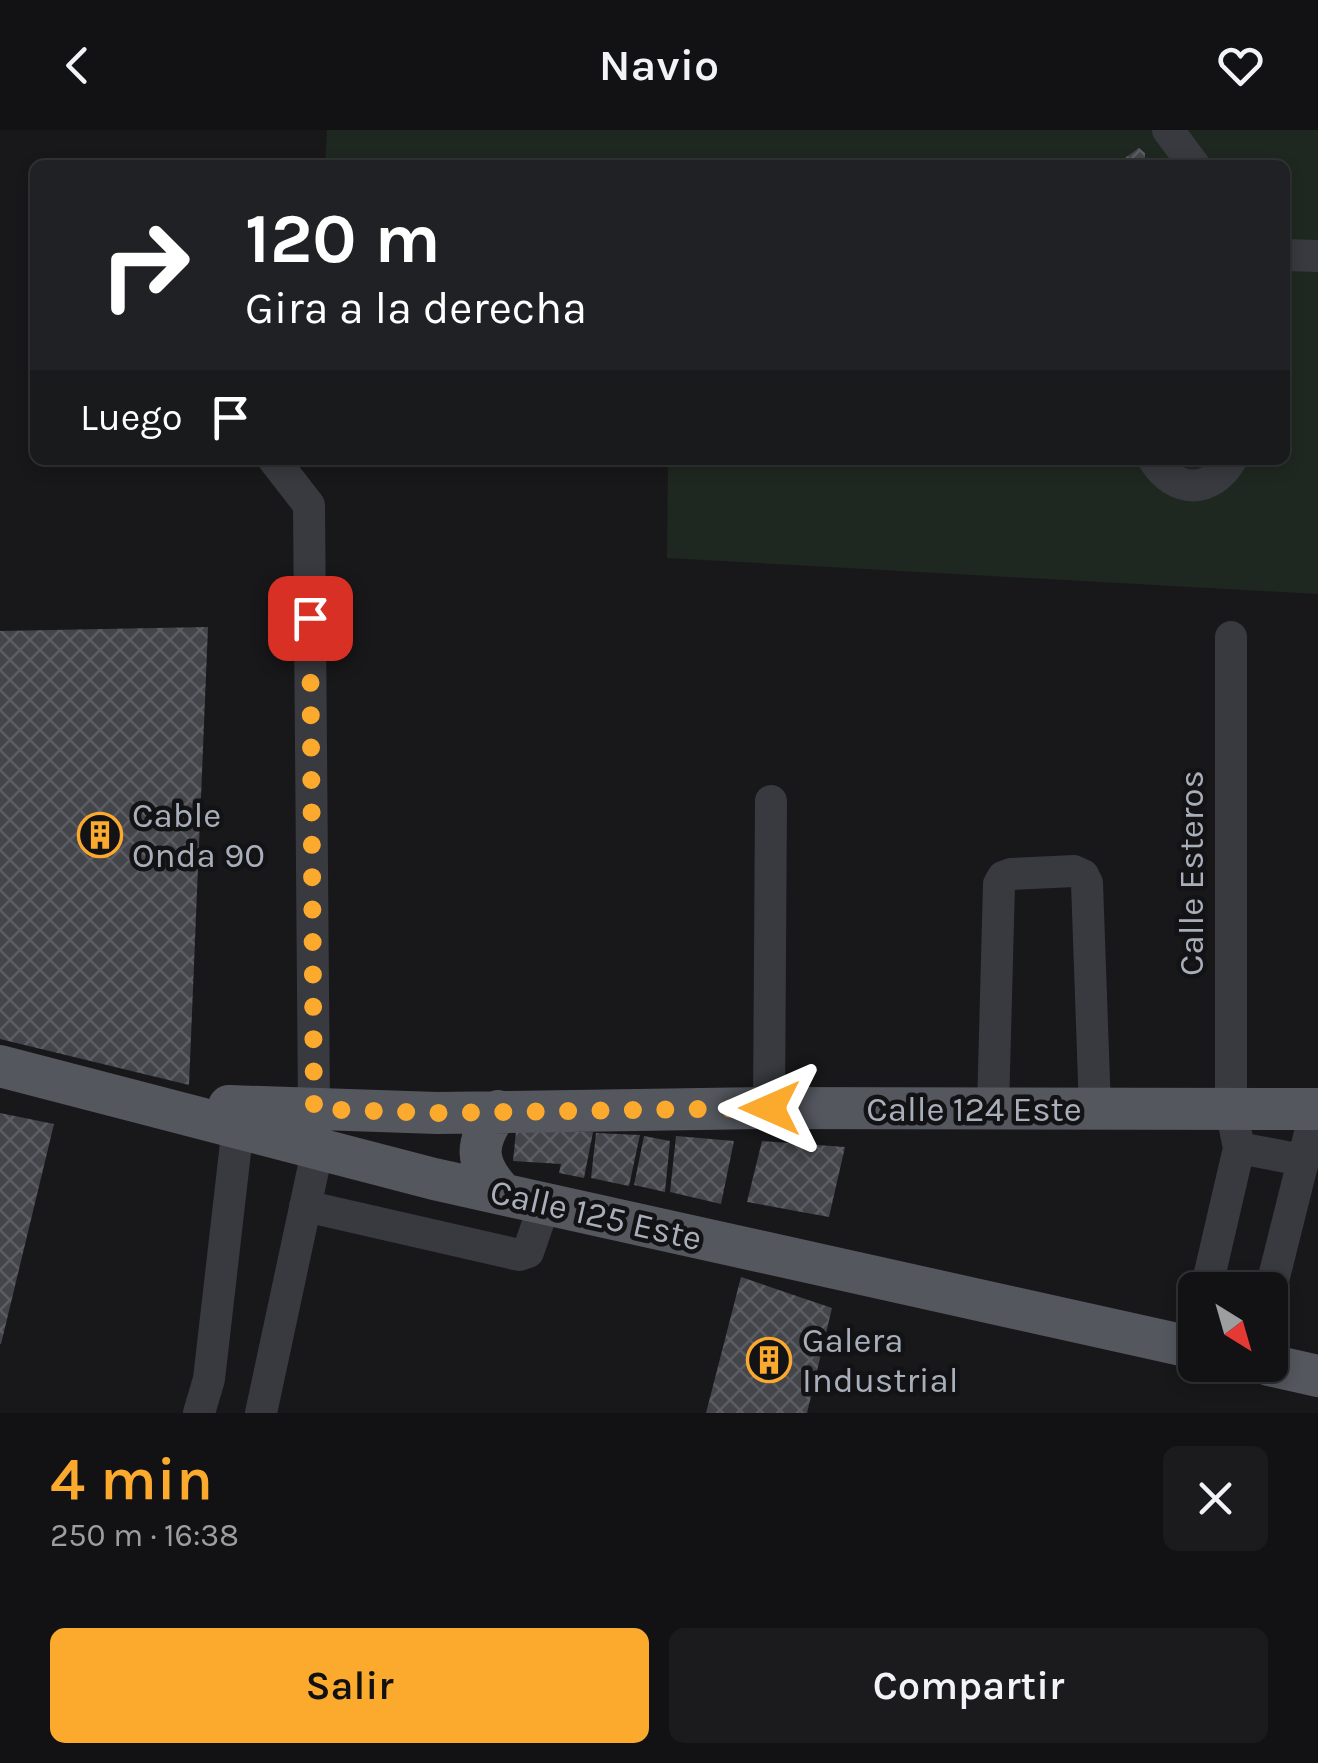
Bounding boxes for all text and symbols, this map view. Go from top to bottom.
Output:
icon: back [50,38,105,93]
icon: heart [1213,38,1268,93]
text: Navio [599,39,719,91]
text: 120 m [245,198,441,280]
icon: right [80,200,210,330]
text: Gira a la derecha [245,282,587,334]
icon: arrive [203,390,258,445]
text: Luego [80,395,183,440]
pin [268,576,353,661]
icon: arrive [283,591,338,646]
street label: Calle Esteros [1171,770,1212,976]
place label: Cable Onda 90 [132,795,265,876]
building icon: Cable Onda 90 [77,812,123,858]
position arrow [718,1056,822,1160]
street label: Calle 124 Este [866,1089,1082,1130]
street label: Calle 125 Este [486,1171,706,1259]
north arrow [1178,1272,1288,1382]
map controls [1178,1272,1288,1382]
place label: Galera Industrial [802,1320,959,1401]
building icon: Galera Industrial [746,1337,792,1383]
text: 4 min [50,1444,213,1514]
button: close [1163,1446,1268,1551]
text: 250 m · 16:38 [50,1517,239,1554]
button: Salir [50,1628,649,1743]
button: Compartir [669,1628,1268,1743]

